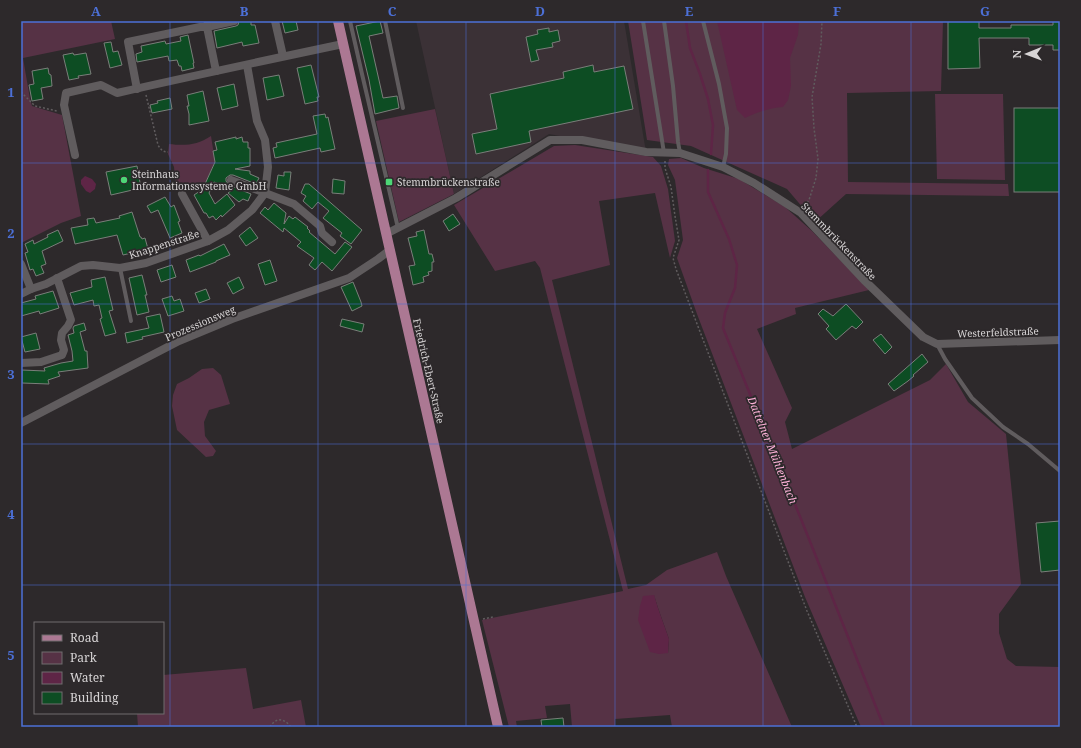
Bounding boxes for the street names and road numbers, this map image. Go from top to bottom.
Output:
street label: Stemmbrückenstraße [798,199,880,283]
street label: Knappenstraße [127,226,201,262]
street label: Prozessionsweg [163,302,238,344]
street label: Friedrich-Ebert-Straße [410,317,448,425]
street label: Westerfeldstraße [957,324,1039,340]

